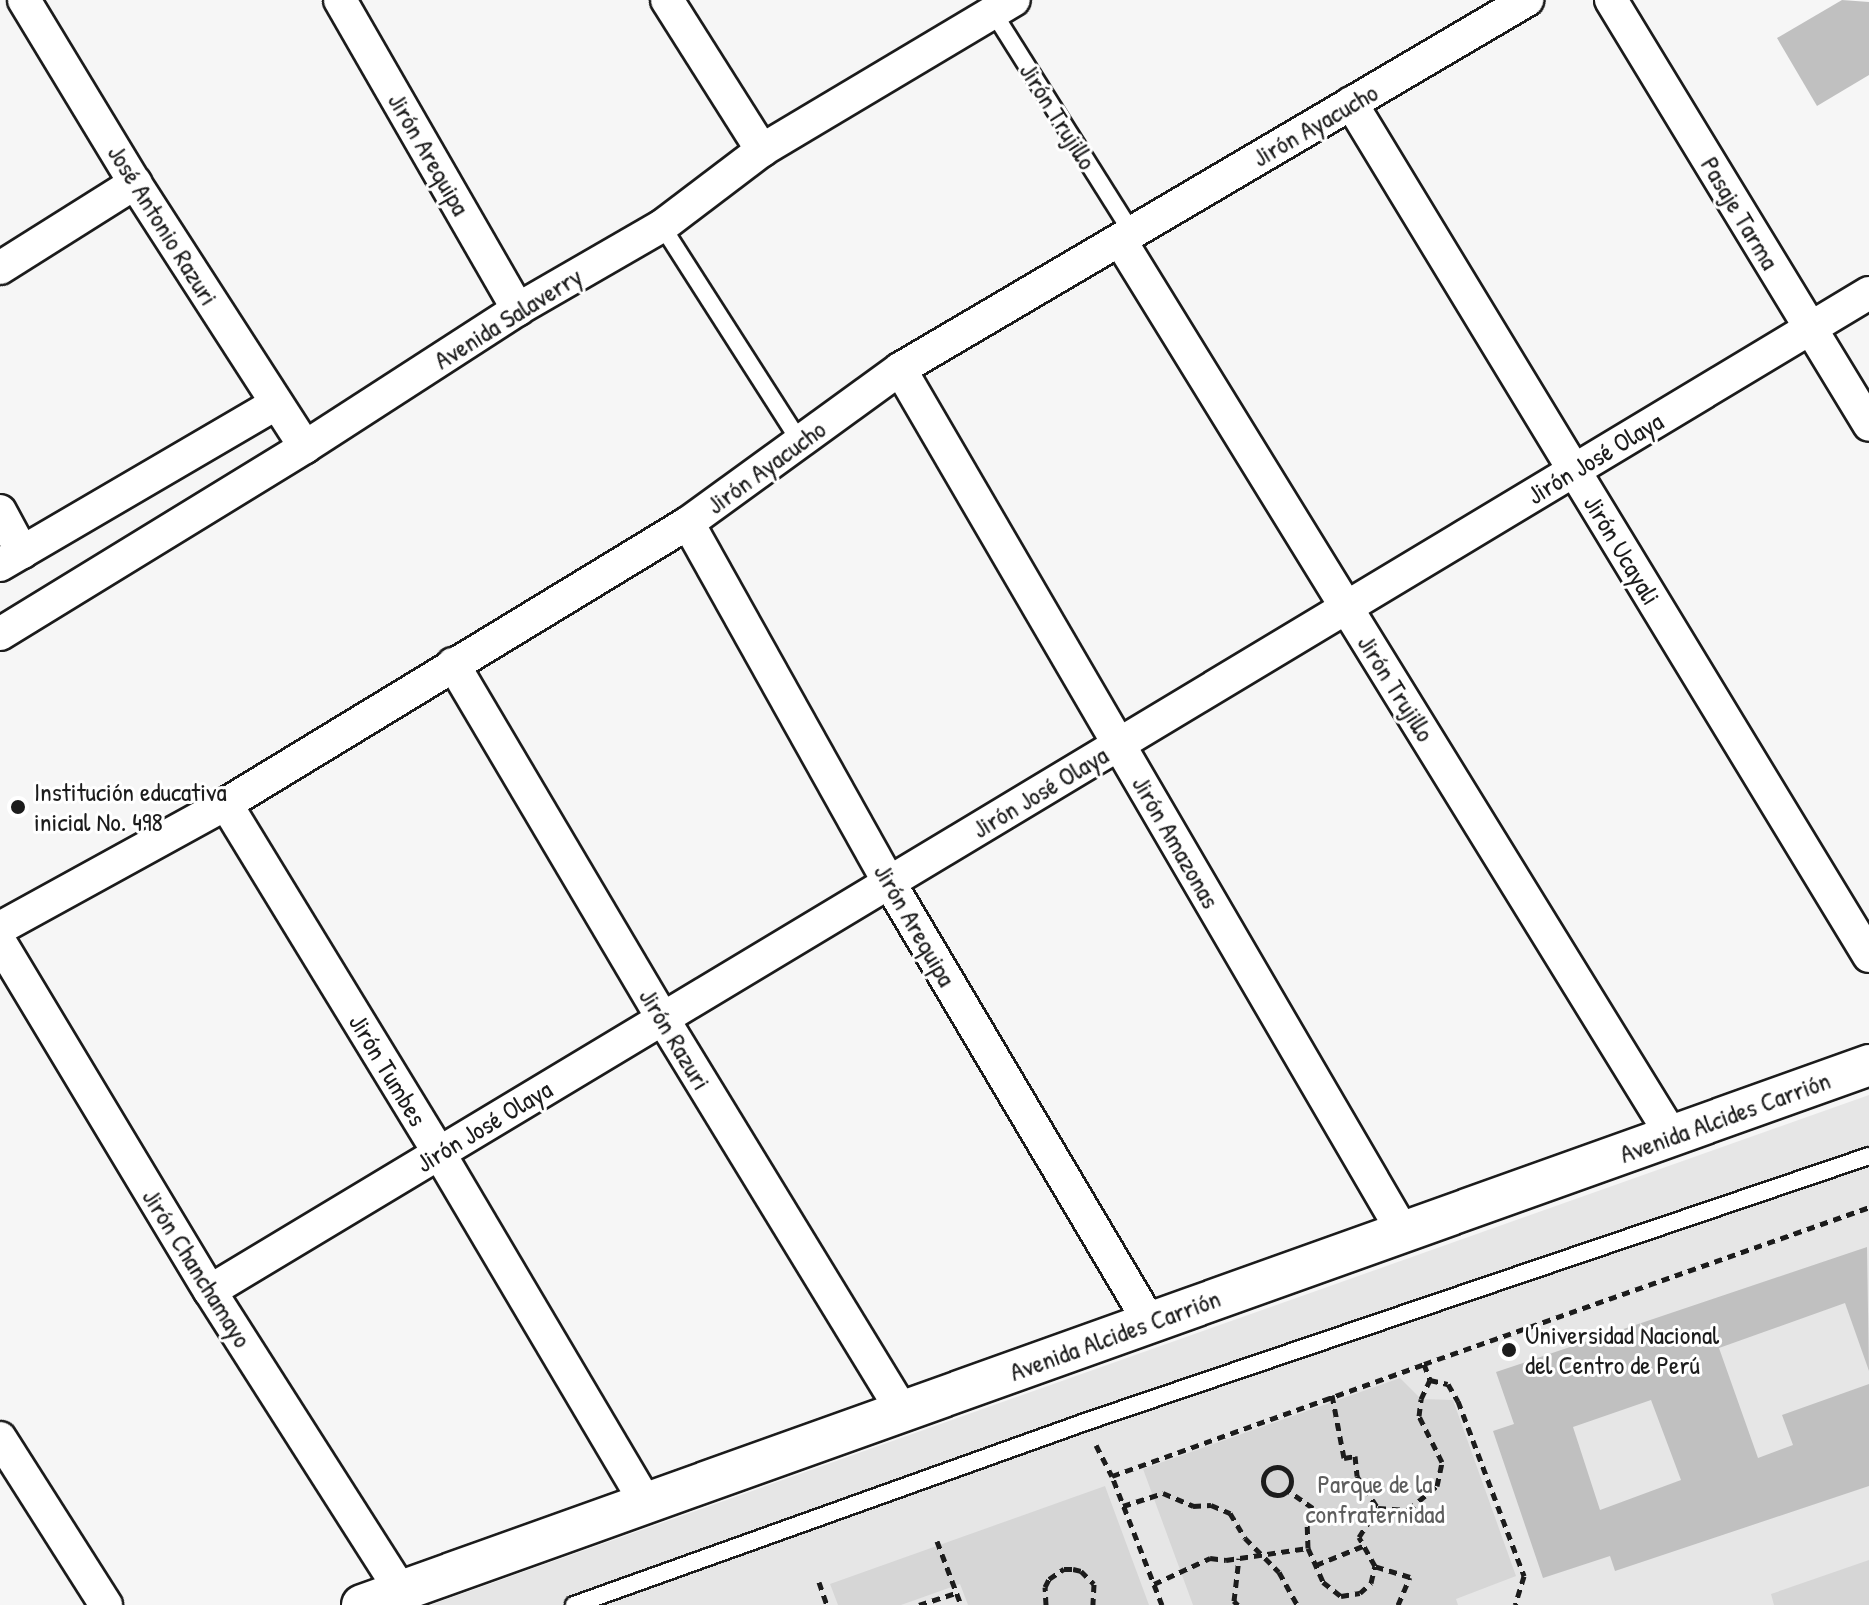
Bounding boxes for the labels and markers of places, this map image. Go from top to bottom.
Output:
place label: Institución educativa inicial No. 498 [34,776,227,838]
marker: Institución educativa inicial No. 498 [9,798,27,816]
place label: Universidad Nacional del Centro de Perú [1525,1319,1719,1380]
marker: Universidad Nacional del Centro de Perú [1500,1341,1518,1359]

